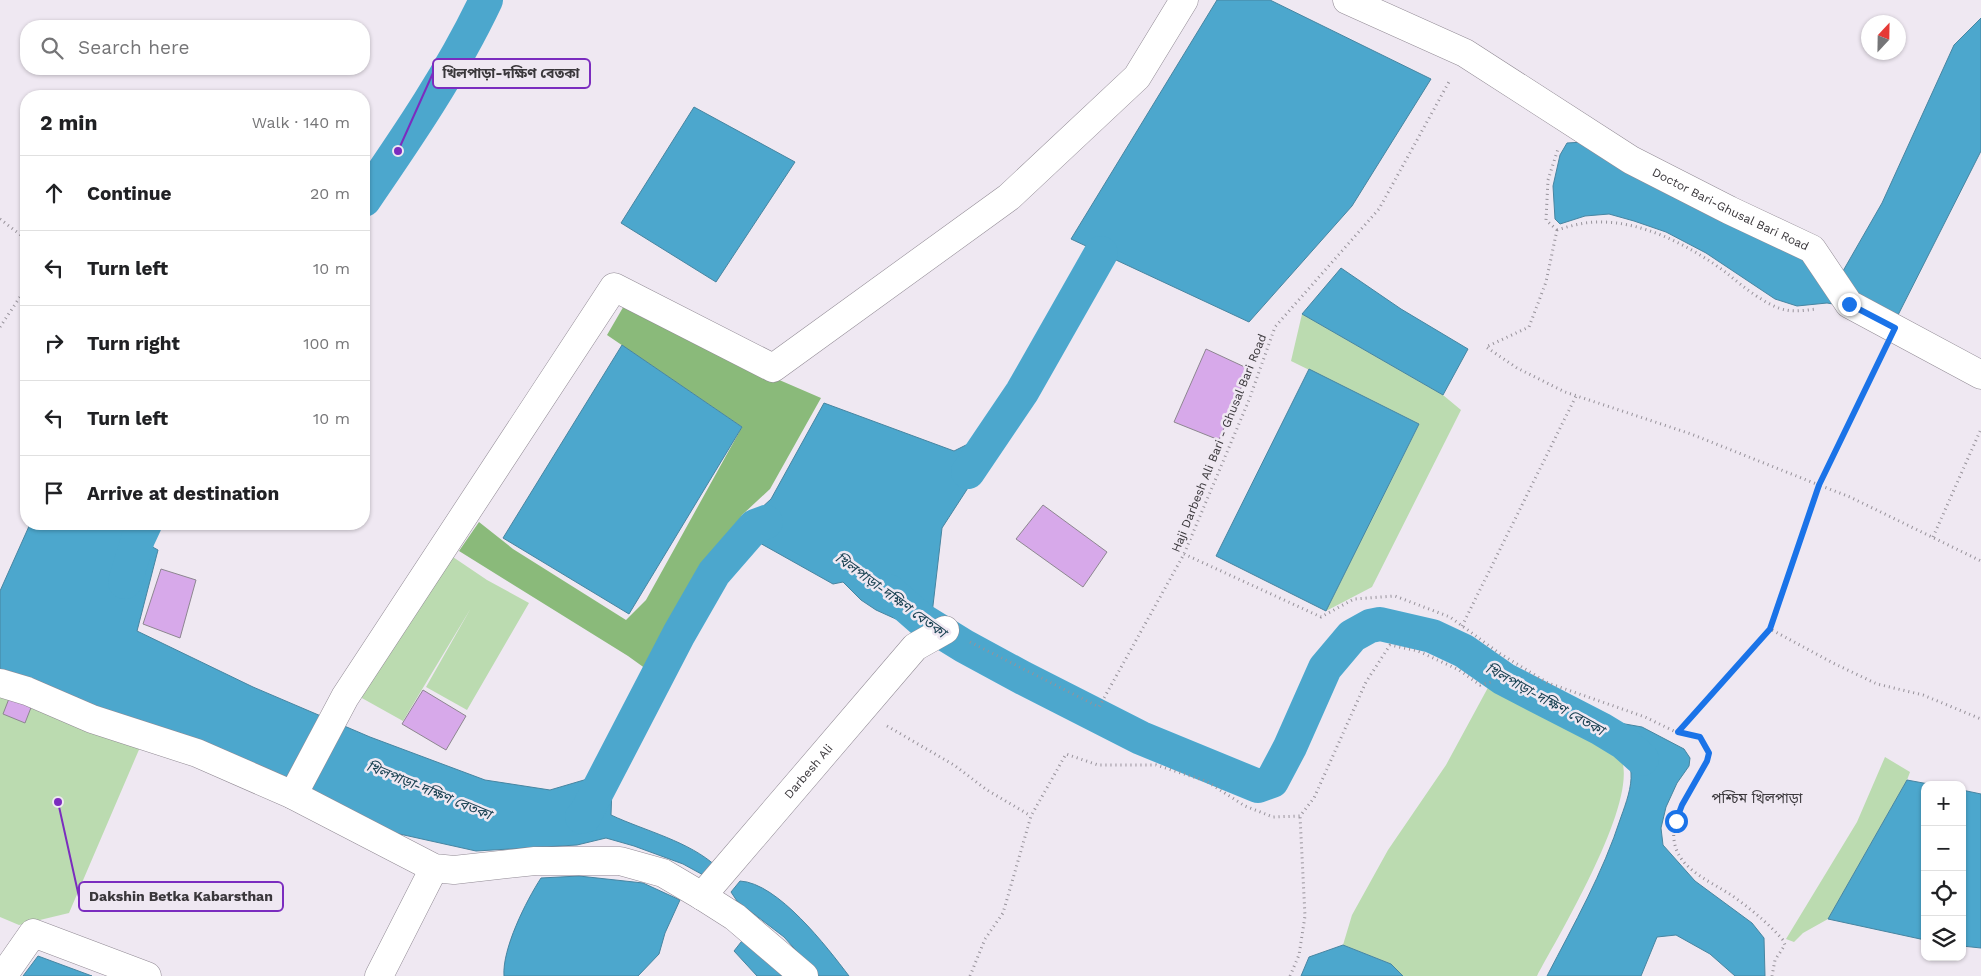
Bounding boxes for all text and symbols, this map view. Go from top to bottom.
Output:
north arrow [1861,15,1906,60]
search box [20,20,370,75]
icon: search [38,34,66,62]
text: Search here [78,36,189,59]
callout: খিলপাড়া-দক্ষিণ বেতকা [433,59,590,88]
text: খিলপাড়া-দক্ষিণ বেতকা [441,65,581,81]
text: 2 min [40,110,97,135]
text: Walk · 140 m [252,113,350,132]
street label: Doctor Bari-Ghusal Bari Road [1650,165,1811,254]
icon: ahead [40,179,68,207]
text: Continue [87,182,171,205]
text: 20 m [310,184,350,203]
icon: left [40,254,68,282]
text: Turn left [87,257,168,280]
text: 10 m [313,259,350,278]
route end [1838,293,1861,316]
icon: right [40,329,68,357]
text: Turn right [87,332,180,355]
street label: Haji Darbesh Ali Bari - Ghusal Bari Road [1169,332,1269,554]
text: 100 m [303,334,350,353]
icon: left [40,404,68,432]
text: Turn left [87,407,168,430]
text: 10 m [313,409,350,428]
icon: arrive [40,479,68,507]
text: Arrive at destination [87,482,279,505]
water label: খিলপাড়া-দক্ষিণ বেতকা [832,549,952,642]
water label: খিলপাড়া-দক্ষিণ বেতকা [1483,660,1610,740]
street label: Darbesh Ali [782,741,836,801]
water label: খিলপাড়া-দক্ষিণ বেতকা [364,758,497,824]
map controls [1921,781,1966,961]
button: + [1921,781,1966,826]
district label: পশ্চিম খিলপাড়া [1711,790,1803,806]
route start [1665,810,1688,833]
button: − [1921,826,1966,871]
button: locate [1921,871,1966,916]
callout: Dakshin Betka Kabarsthan [79,882,283,911]
text: Dakshin Betka Kabarsthan [89,888,273,904]
button: layers [1921,916,1966,961]

